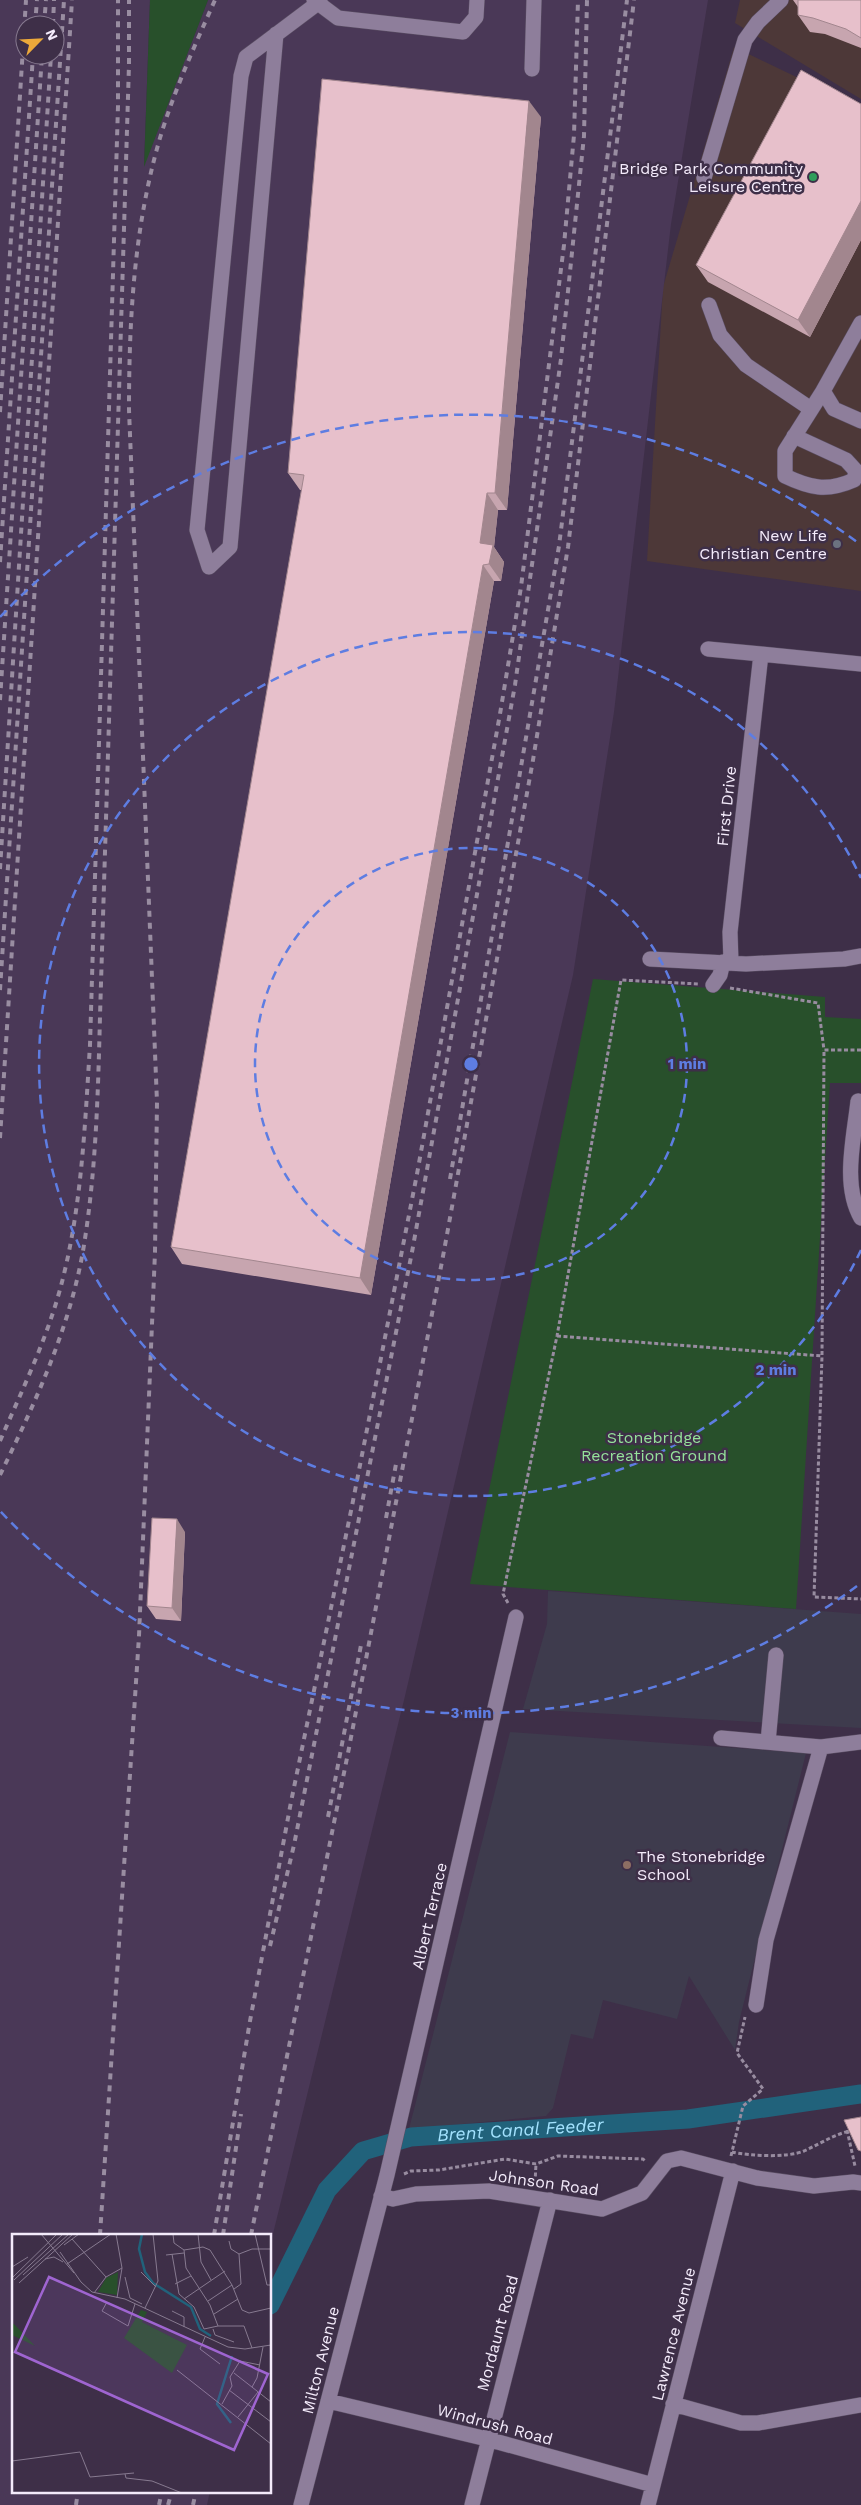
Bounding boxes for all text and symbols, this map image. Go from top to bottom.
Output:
north arrow [15,15,65,65]
text: N [42,27,61,43]
place label: Bridge Park Community Leisure Centre [619,159,804,196]
marker: Bridge Park Community Leisure Centre [807,171,819,183]
place label: New Life Christian Centre [699,526,827,563]
marker: New Life Christian Centre [831,538,843,550]
street label: First Drive [713,765,740,847]
centre of rings [462,1055,480,1073]
text: 1 min [668,1055,706,1073]
text: 2 min [755,1361,797,1379]
park label: Stonebridge Recreation Ground [581,1428,727,1465]
text: 3 min [451,1704,491,1722]
place label: The Stonebridge School [637,1847,765,1884]
marker: The Stonebridge School [621,1859,633,1871]
street label: Albert Terrace [408,1861,451,1972]
water label: Brent Canal Feeder [436,2113,605,2145]
street label: Johnson Road [488,2165,600,2200]
inset map [12,2234,271,2492]
street label: Lawrence Avenue [648,2265,699,2403]
street label: Mordaunt Road [473,2273,522,2393]
street label: Milton Avenue [298,2304,343,2416]
street label: Windrush Road [435,2400,555,2449]

